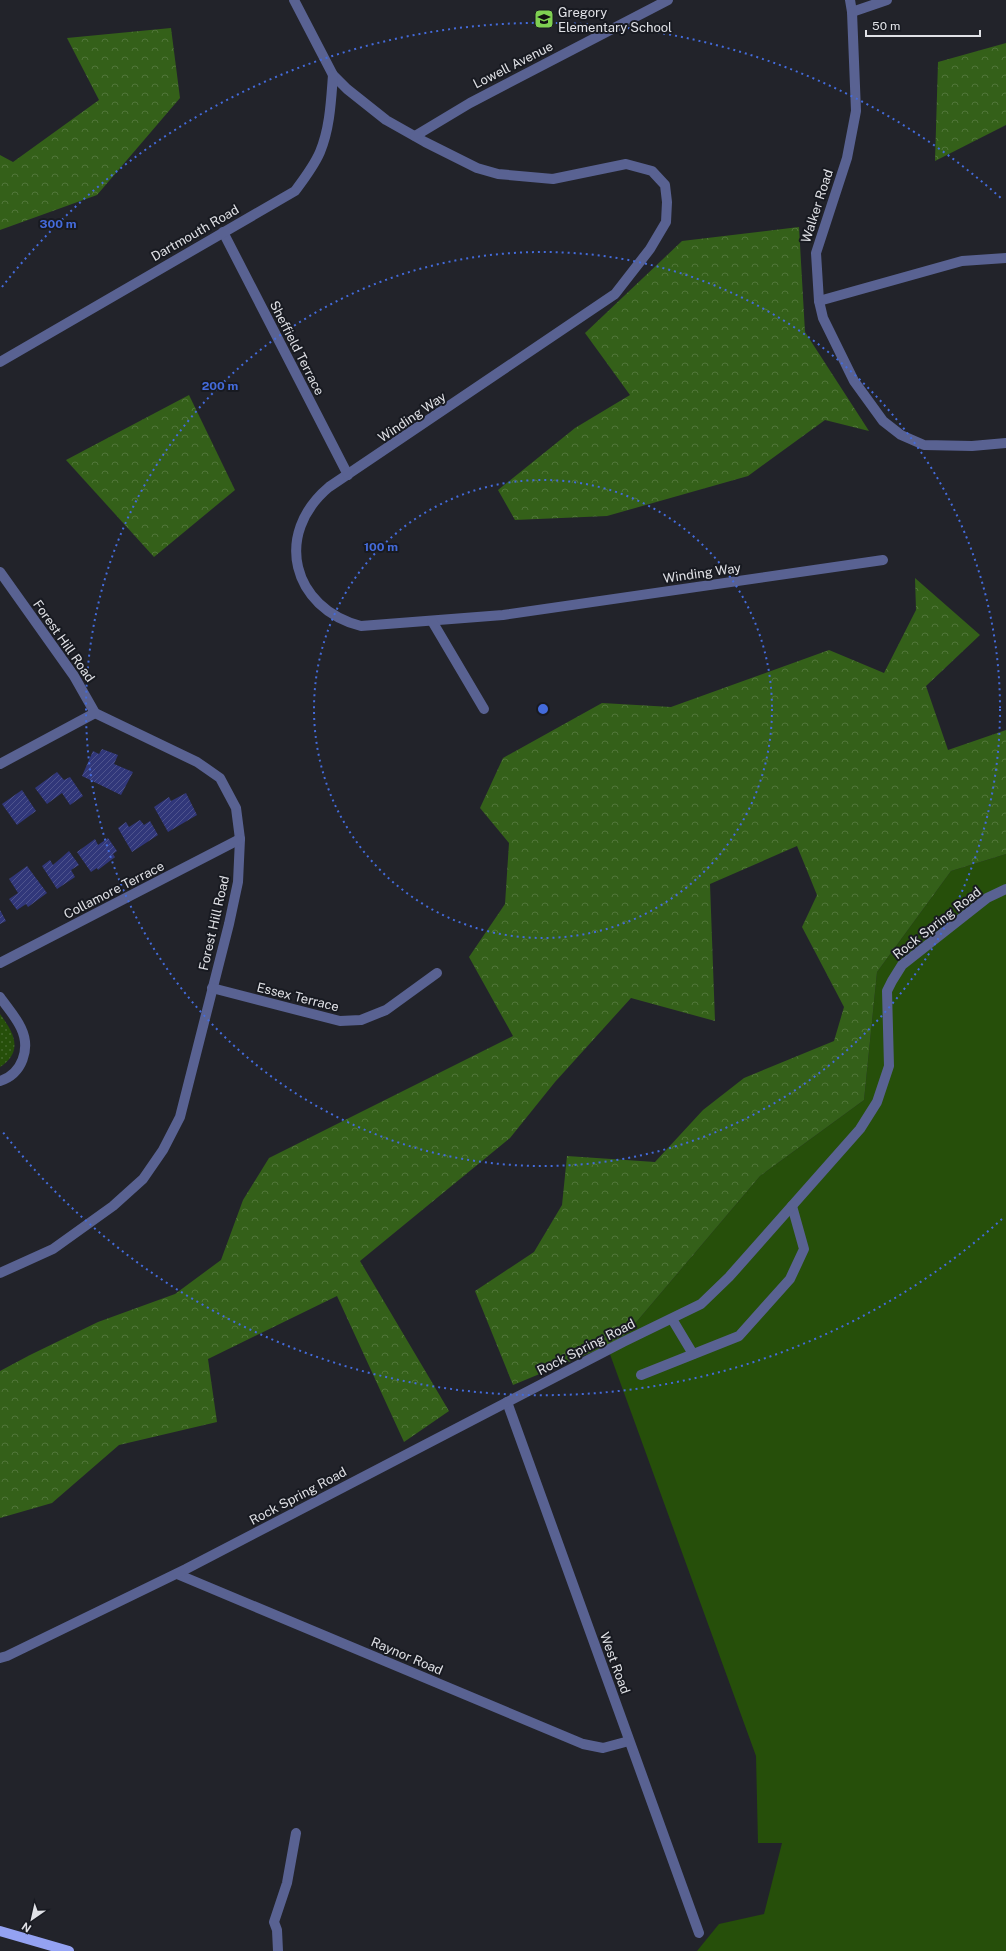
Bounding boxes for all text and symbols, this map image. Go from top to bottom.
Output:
place label: Gregory Elementary School [558,5,672,35]
school or university icon: Gregory Elementary School [533,8,555,30]
scale bar [866,12,980,38]
text: 50 m [872,19,900,33]
street label: Lowell Avenue [471,38,555,92]
street label: Walker Road [798,167,836,245]
street label: Dartmouth Road [148,202,242,264]
text: 300 m [40,217,77,231]
street label: Sheffield Terrace [267,298,327,398]
text: 200 m [202,379,238,393]
street label: Winding Way [375,389,449,445]
text: 100 m [364,540,398,554]
street label: Winding Way [662,560,742,586]
street label: Forest Hill Road [30,597,98,685]
centre of rings [536,702,550,716]
street label: Collamore Terrace [61,858,167,922]
street label: Forest Hill Road [196,874,232,972]
street label: Rock Spring Road [890,884,984,962]
street label: Essex Terrace [255,980,341,1014]
street label: Rock Spring Road [535,1316,637,1378]
street label: Rock Spring Road [247,1464,349,1528]
street label: West Road [597,1630,633,1696]
street label: Raynor Road [369,1634,445,1678]
north arrow [12,1899,52,1939]
text: N [19,1920,33,1935]

